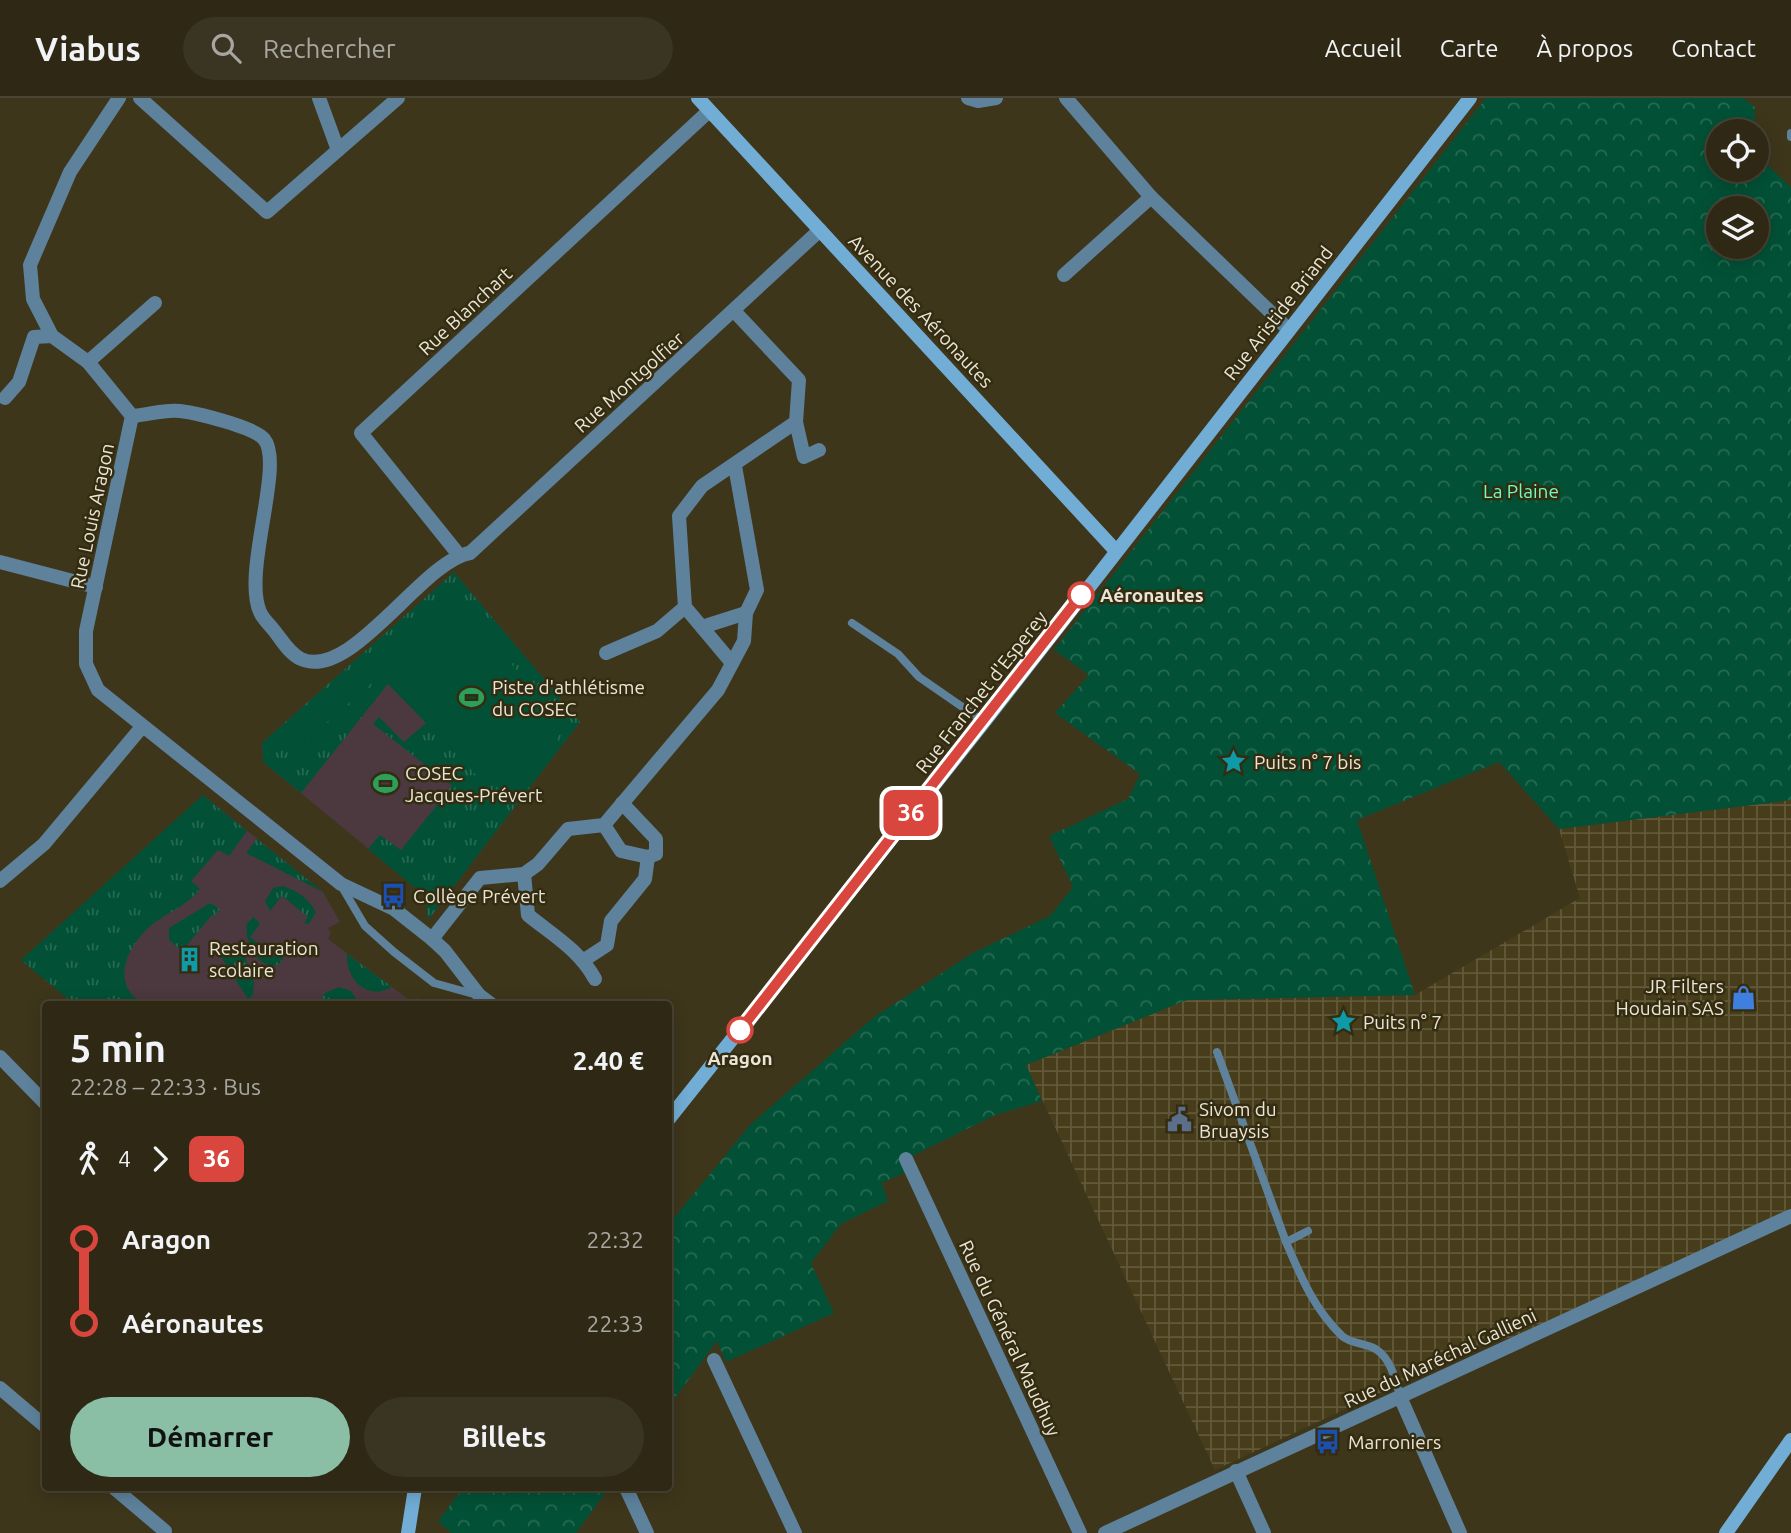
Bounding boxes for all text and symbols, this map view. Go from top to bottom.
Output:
search box [183,17,673,80]
icon: search [207,29,245,67]
text: Viabus [35,30,141,67]
text: Rechercher [263,34,396,63]
text: Accueil [1325,35,1402,62]
text: Carte [1440,35,1499,62]
text: À propos [1537,35,1633,62]
text: Contact [1671,35,1756,62]
map controls [1706,119,1769,259]
button: locate [1706,119,1769,182]
button: layers [1706,196,1769,259]
street label: Avenue des Aéronautes [844,230,998,392]
street label: Rue Aristide Briand [1219,242,1337,384]
street label: Rue Blanchart [414,262,517,360]
street label: Rue Montgolfier [570,327,688,437]
street label: Rue Louis Aragon [66,441,118,591]
park label: La Plaine [1483,480,1559,502]
marker: Aéronautes [1068,582,1094,608]
place label: Aéronautes [1100,584,1204,606]
street label: Rue Franchet d'Esperey [911,606,1051,778]
place label: Piste d'athlétisme du COSEC [492,676,645,720]
sports icon: Piste d'athlétisme du COSEC [458,684,486,712]
place icon: Puits n° 7 bis [1220,748,1248,776]
place label: Puits n° 7 bis [1254,751,1361,773]
place label: COSEC Jacques-Prévert [405,762,543,806]
sports icon: COSEC Jacques-Prévert [371,770,399,798]
line badge: 36 [880,790,942,836]
text: 36 [897,799,925,826]
bus stop icon: Collège Prévert [379,882,407,910]
place label: Collège Prévert [413,885,546,907]
place label: Restauration scolaire [209,937,319,981]
building icon: Restauration scolaire [175,945,203,973]
place label: JR Filters Houdain SAS [1616,975,1724,1019]
shop icon: JR Filters Houdain SAS [1730,983,1758,1011]
place icon: Puits n° 7 [1329,1008,1357,1036]
place label: Puits n° 7 [1363,1011,1442,1033]
marker: Aragon [727,1017,753,1043]
text: 5 min [70,1027,166,1069]
text: 2.40 € [573,1046,644,1075]
place label: Aragon [707,1047,773,1069]
text: 22:28 – 22:33 · Bus [70,1074,261,1099]
place label: Sivom du Bruaysis [1199,1098,1277,1142]
public building icon: Sivom du Bruaysis [1165,1106,1193,1134]
icon: walk [70,1140,108,1178]
icon: forward [141,1140,179,1178]
text: 36 [203,1145,230,1172]
text: 4 [118,1146,131,1171]
text: Aragon [122,1225,211,1254]
text: 22:32 [586,1227,644,1252]
street label: Rue du Général Maudhuy [955,1237,1065,1439]
street label: Rue du Maréchal Gallieni [1340,1304,1540,1412]
text: Aéronautes [122,1309,264,1338]
text: 22:33 [586,1311,644,1336]
button: Démarrer [70,1397,350,1477]
button: Billets [364,1397,644,1477]
bus stop icon: Marroniers [1314,1428,1342,1456]
place label: Marroniers [1348,1431,1441,1453]

